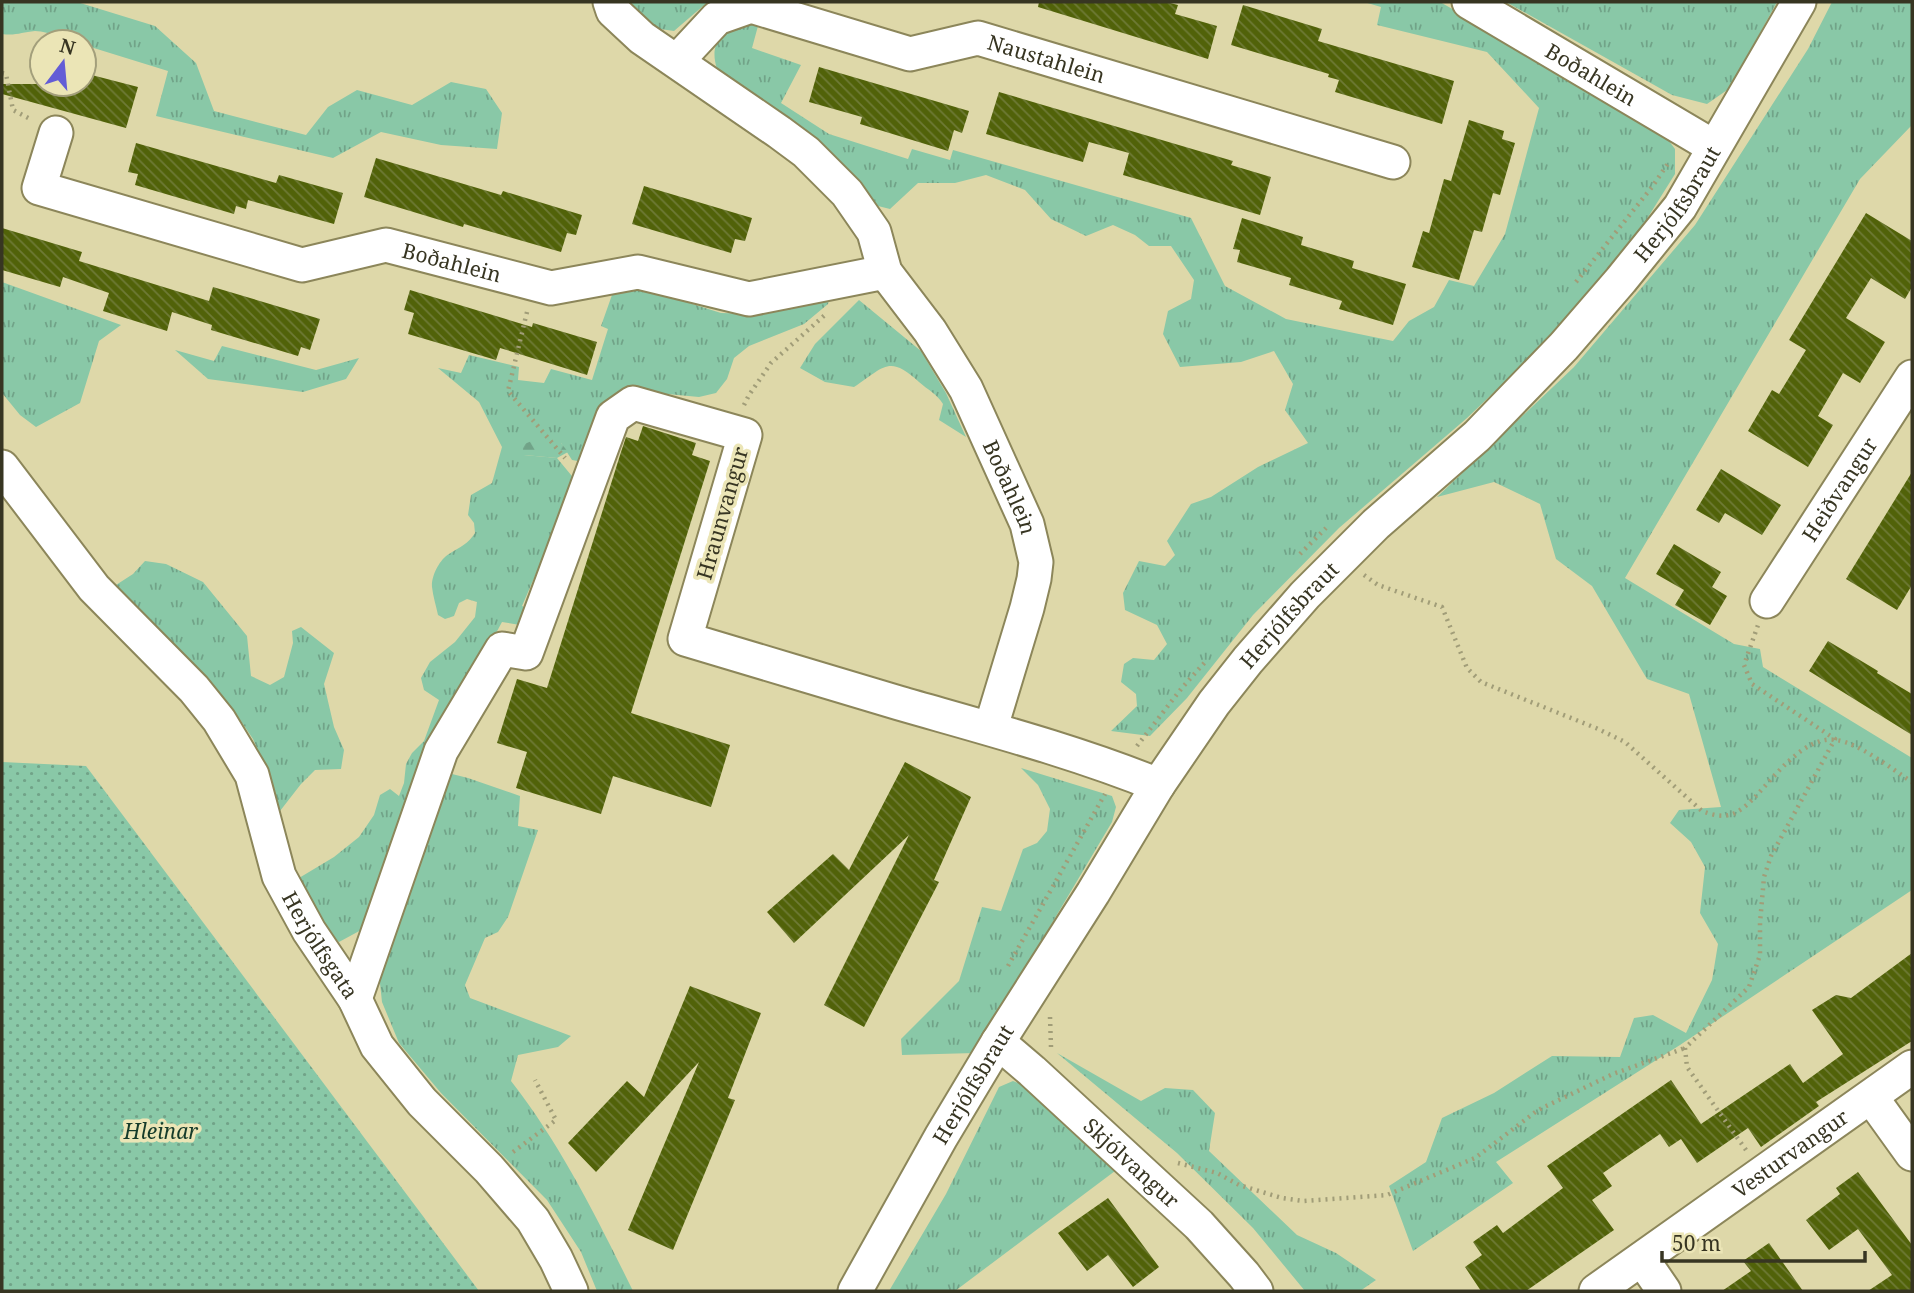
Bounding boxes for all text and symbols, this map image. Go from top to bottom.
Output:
north arrow [28,28,98,98]
street label: Naustahlein [984,28,1108,89]
text: N [57,32,78,61]
street label: Boðahlein [1541,37,1642,112]
street label: Herjólfsbraut [1627,141,1726,268]
street label: Boðahlein [399,236,504,288]
street label: Heiðvangur [1795,432,1883,547]
street label: Boðahlein [977,435,1043,537]
street label: Hraunvangur [690,443,754,583]
street label: Herjólfsbraut [1233,555,1345,674]
street label: Herjólfsgata [276,886,365,1004]
street label: Herjólfsbraut [926,1019,1020,1149]
street label: Vesturvangur [1726,1102,1854,1204]
street label: Skjólvangur [1078,1111,1185,1214]
park label: Hleinar [123,1117,198,1145]
scale bar [1662,1220,1865,1264]
text: 50 m [1672,1229,1721,1257]

